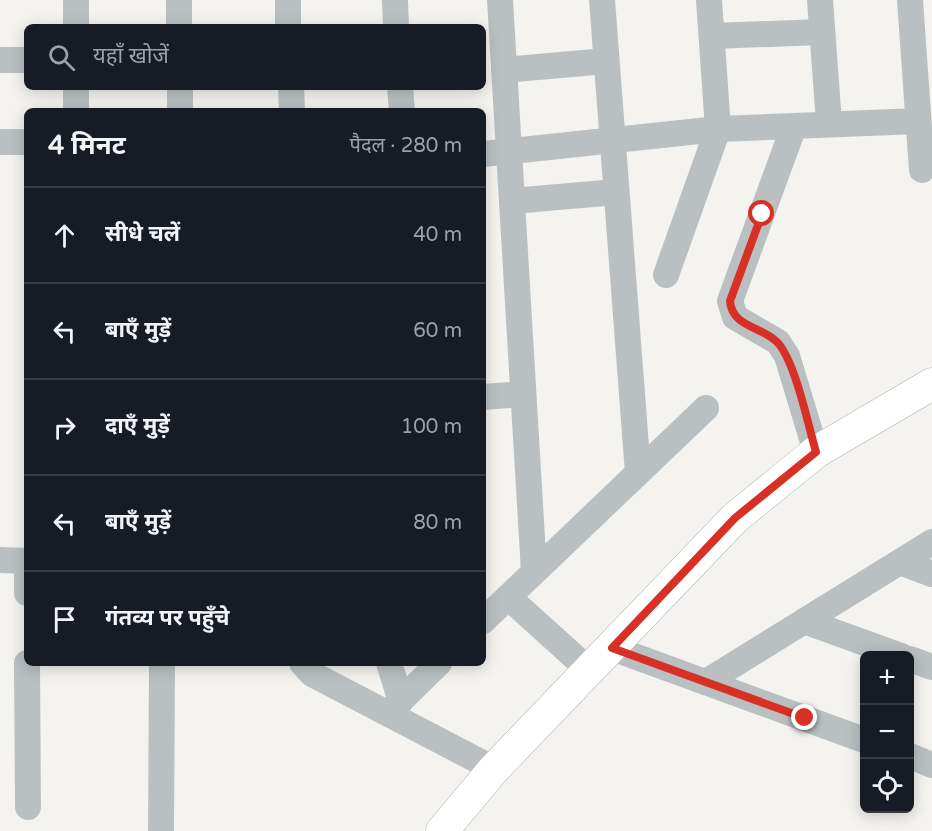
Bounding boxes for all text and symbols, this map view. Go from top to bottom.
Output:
search box [24,24,486,90]
icon: search [45,41,78,74]
text: यहाँ खोजें [93,43,169,69]
text: 4 मिनट [48,130,126,161]
text: पैदल · 280 m [350,134,462,158]
route start [748,200,774,226]
icon: ahead [48,219,81,252]
text: सीधे चलें [105,221,180,247]
text: 40 m [413,223,462,247]
icon: left [48,315,81,348]
text: बाएँ मुड़ें [105,317,171,343]
text: 60 m [413,319,462,343]
icon: right [48,411,81,444]
text: दाएँ मुड़ें [105,413,170,439]
text: 100 m [401,415,462,439]
icon: left [48,507,81,540]
text: बाएँ मुड़ें [105,509,171,535]
text: 80 m [413,511,462,535]
icon: arrive [48,603,81,636]
text: गंतव्य पर पहुँचे [105,605,230,631]
map controls [860,651,914,813]
button: + [860,651,914,705]
route end [791,704,817,730]
button: − [860,705,914,759]
button: locate [860,759,914,813]

